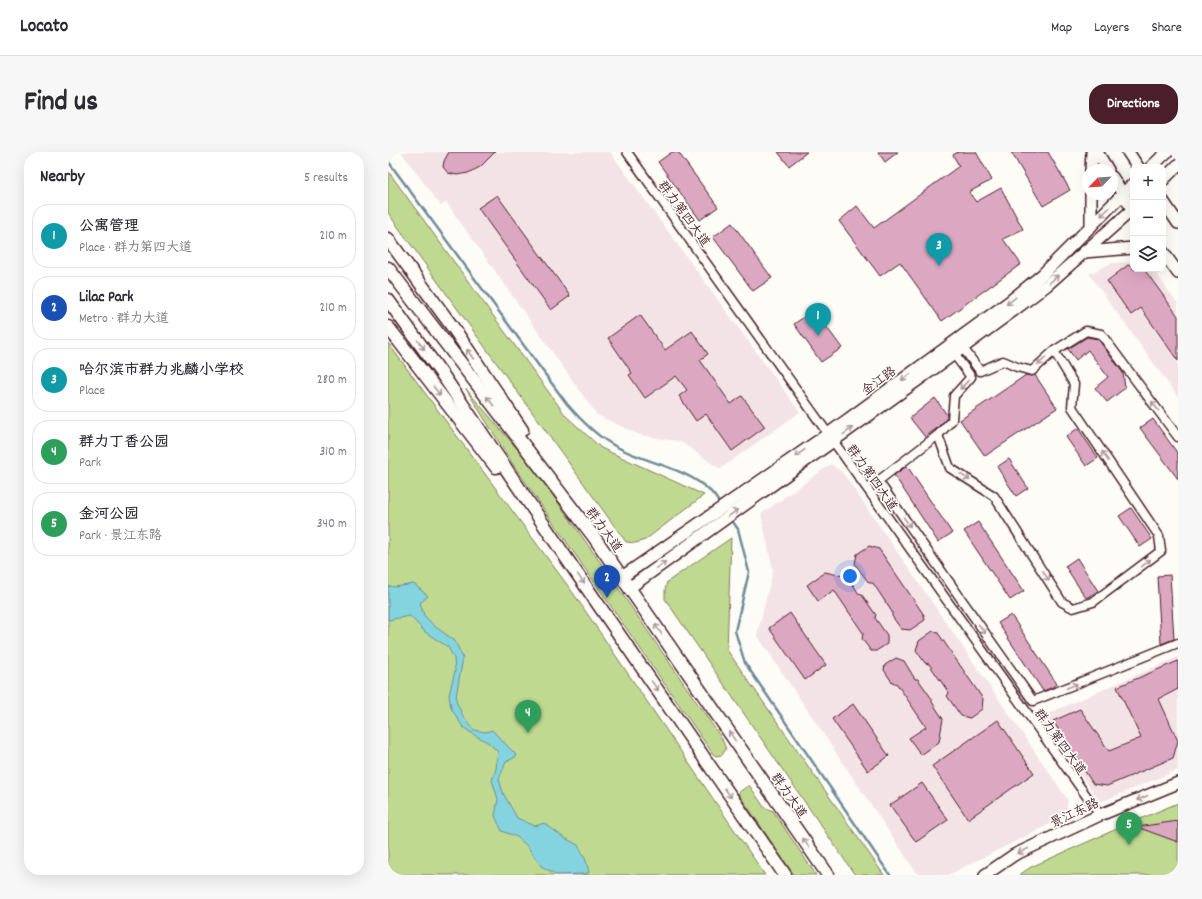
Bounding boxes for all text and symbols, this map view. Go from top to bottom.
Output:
text: Locato [20,14,68,41]
text: Map [1051,18,1072,38]
text: Layers [1094,18,1129,38]
text: Share [1151,18,1182,38]
text: Find us [24,84,98,124]
button: Directions [1089,84,1178,124]
north arrow [1082,164,1118,200]
map controls [1130,164,1166,272]
button: + [1130,164,1166,200]
text: Nearby [40,166,84,190]
text: 5 results [304,169,348,188]
street label: 群力第四大道 [652,177,714,252]
button: − [1130,200,1166,236]
one-way arrow [1100,207,1110,217]
text: 公寓管理 [79,216,139,238]
text: 1 [53,227,55,246]
text: 210 m [319,227,347,246]
pin: 3 [926,233,952,266]
button: layers [1130,236,1166,272]
text: Place · 群力第四大道 [79,239,192,258]
one-way arrow [1048,275,1059,284]
text: Lilac Park [79,287,134,309]
one-way arrow [1005,296,1016,305]
text: 2 [51,299,57,318]
text: 210 m [319,299,347,318]
pin: 1 [805,303,831,336]
text: Metro · 群力大道 [79,310,169,329]
one-way arrow [416,339,425,350]
one-way arrow [466,348,474,359]
one-way arrow [1038,356,1048,365]
text: 哈尔滨市群力兆麟小学校 [79,360,244,382]
street label: 金江路 [858,363,901,401]
text: 3 [51,371,57,390]
text: 280 m [317,371,347,390]
one-way arrow [900,373,911,382]
one-way arrow [959,380,969,390]
text: Place [79,382,105,401]
one-way arrow [433,385,441,396]
one-way arrow [485,395,494,406]
one-way arrow [1151,401,1159,412]
one-way arrow [842,427,853,435]
text: 群力丁香公园 [79,432,169,454]
street label: 群力第四大道 [841,441,901,516]
text: 4 [51,443,57,462]
text: 310 m [319,443,347,462]
one-way arrow [795,449,806,457]
one-way arrow [1101,450,1109,462]
text: Park [79,454,101,473]
one-way arrow [959,473,970,481]
text: 金河公园 [79,504,139,526]
street label: 群力大道 [580,504,626,557]
one-way arrow [728,508,739,517]
text: 5 [51,515,57,534]
text: 340 m [317,515,347,534]
one-way arrow [903,517,911,528]
text: Park · 景江东路 [79,527,162,546]
one-way arrow [1141,559,1152,567]
one-way arrow [655,561,666,569]
pin: 2 [594,565,620,598]
your location [840,566,860,586]
one-way arrow [1042,570,1050,582]
one-way arrow [577,573,585,584]
one-way arrow [978,623,986,634]
one-way arrow [654,624,662,635]
one-way arrow [651,680,659,691]
one-way arrow [1065,681,1077,689]
pin: 4 [515,700,541,733]
street label: 群力第四大道 [1028,705,1090,780]
one-way arrow [728,731,736,742]
street label: 群力大道 [765,770,811,823]
one-way arrow [724,787,732,798]
one-way arrow [1136,794,1148,802]
street label: 景江东路 [1047,795,1103,834]
pin: 5 [1116,812,1142,845]
one-way arrow [802,838,810,849]
one-way arrow [1018,848,1030,855]

